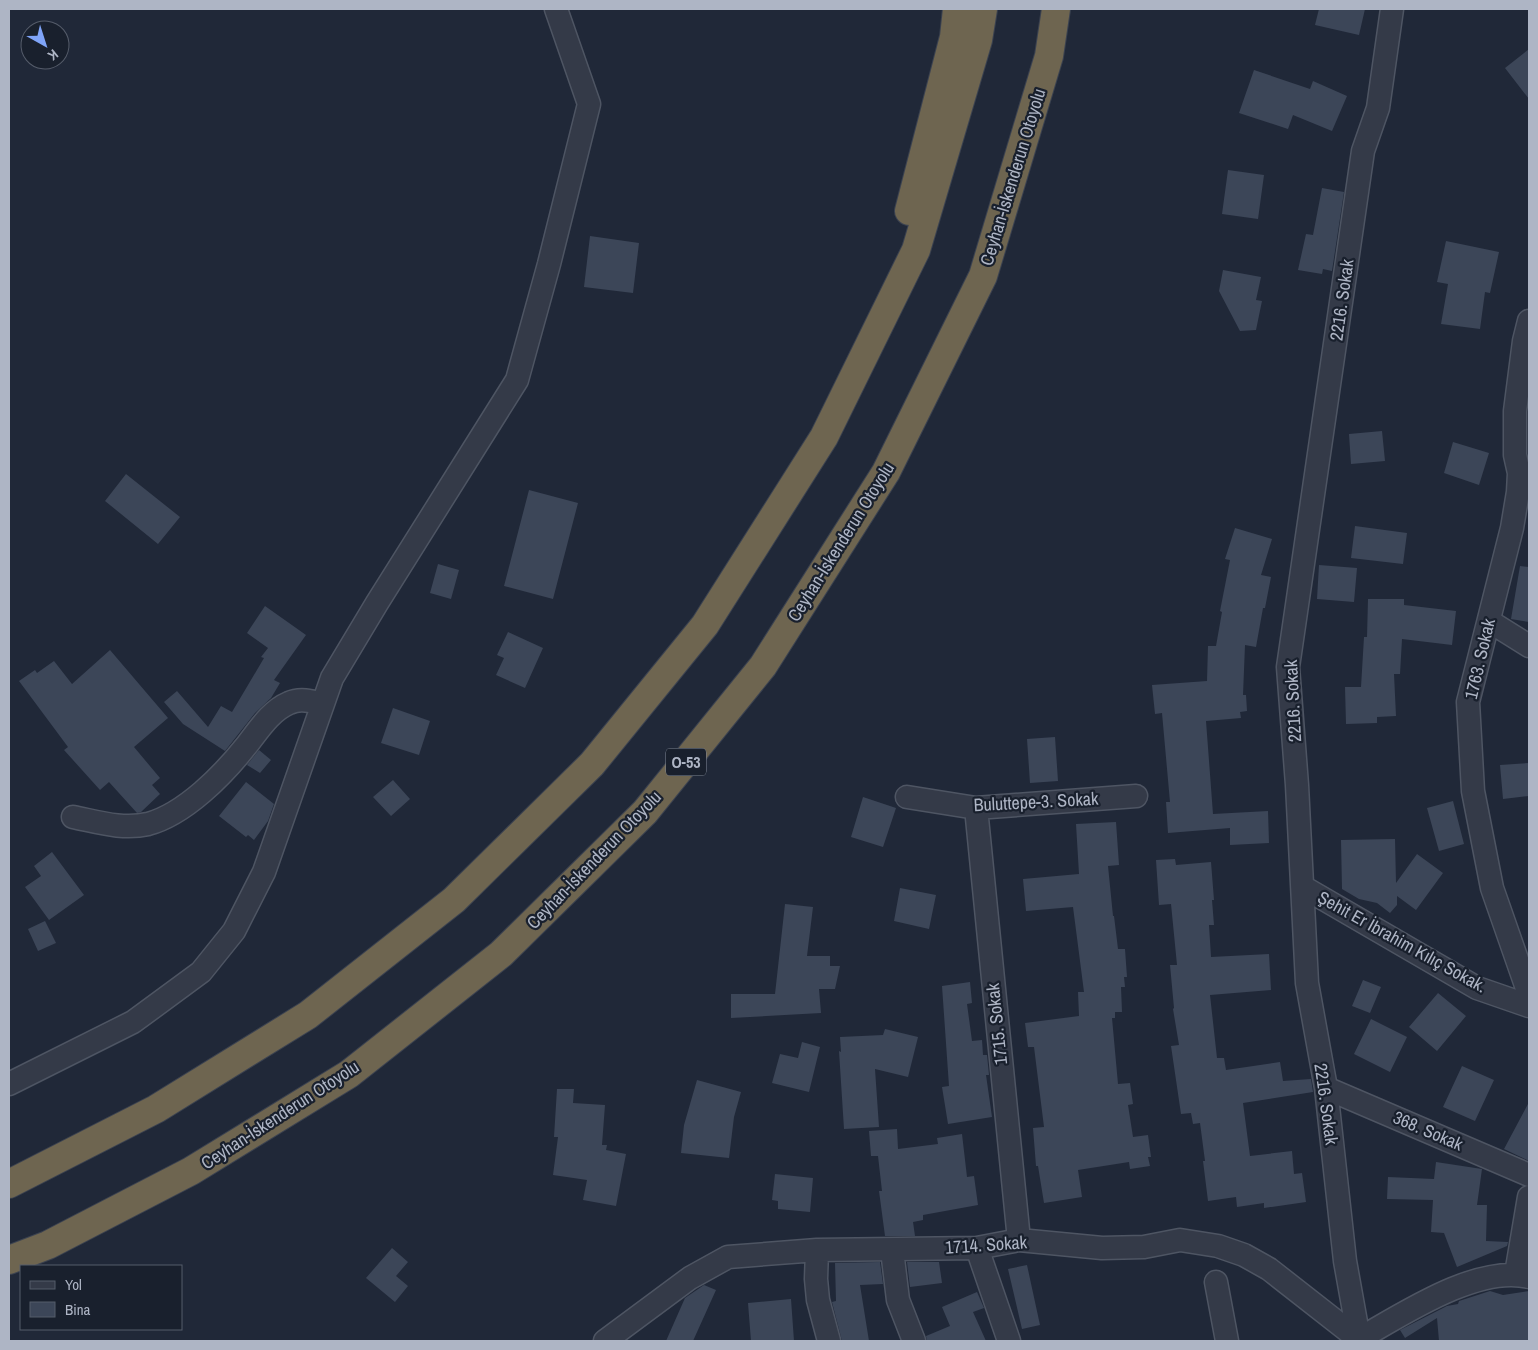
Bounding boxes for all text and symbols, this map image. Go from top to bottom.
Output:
north arrow [20,20,70,70]
text: K [44,45,62,65]
street label: Ceyhan-İskenderun Otoyolu [974,85,1051,268]
street label: 2216. Sokak [1323,257,1360,342]
street label: Ceyhan-İskenderun Otoyolu [781,457,900,626]
street label: 1763. Sokak [1458,615,1501,702]
street label: 2216. Sokak [1278,659,1307,743]
road number: O-53 [666,749,706,776]
street label: Ceyhan-İskenderun Otoyolu [521,785,666,934]
street label: Buluttepe-3. Sokak [973,786,1100,817]
street label: Şehit Er İbrahim Kılıç Sokak. [1313,885,1491,998]
street label: 1715. Sokak [980,981,1013,1066]
street label: Ceyhan-İskenderun Otoyolu [196,1054,364,1175]
street label: 2216. Sokak [1308,1062,1345,1147]
street label: 368. Sokak [1389,1105,1468,1157]
street label: 1714. Sokak [944,1229,1028,1260]
legend [20,1265,182,1330]
text: Yol [65,1274,82,1295]
text: Bina [65,1299,90,1320]

